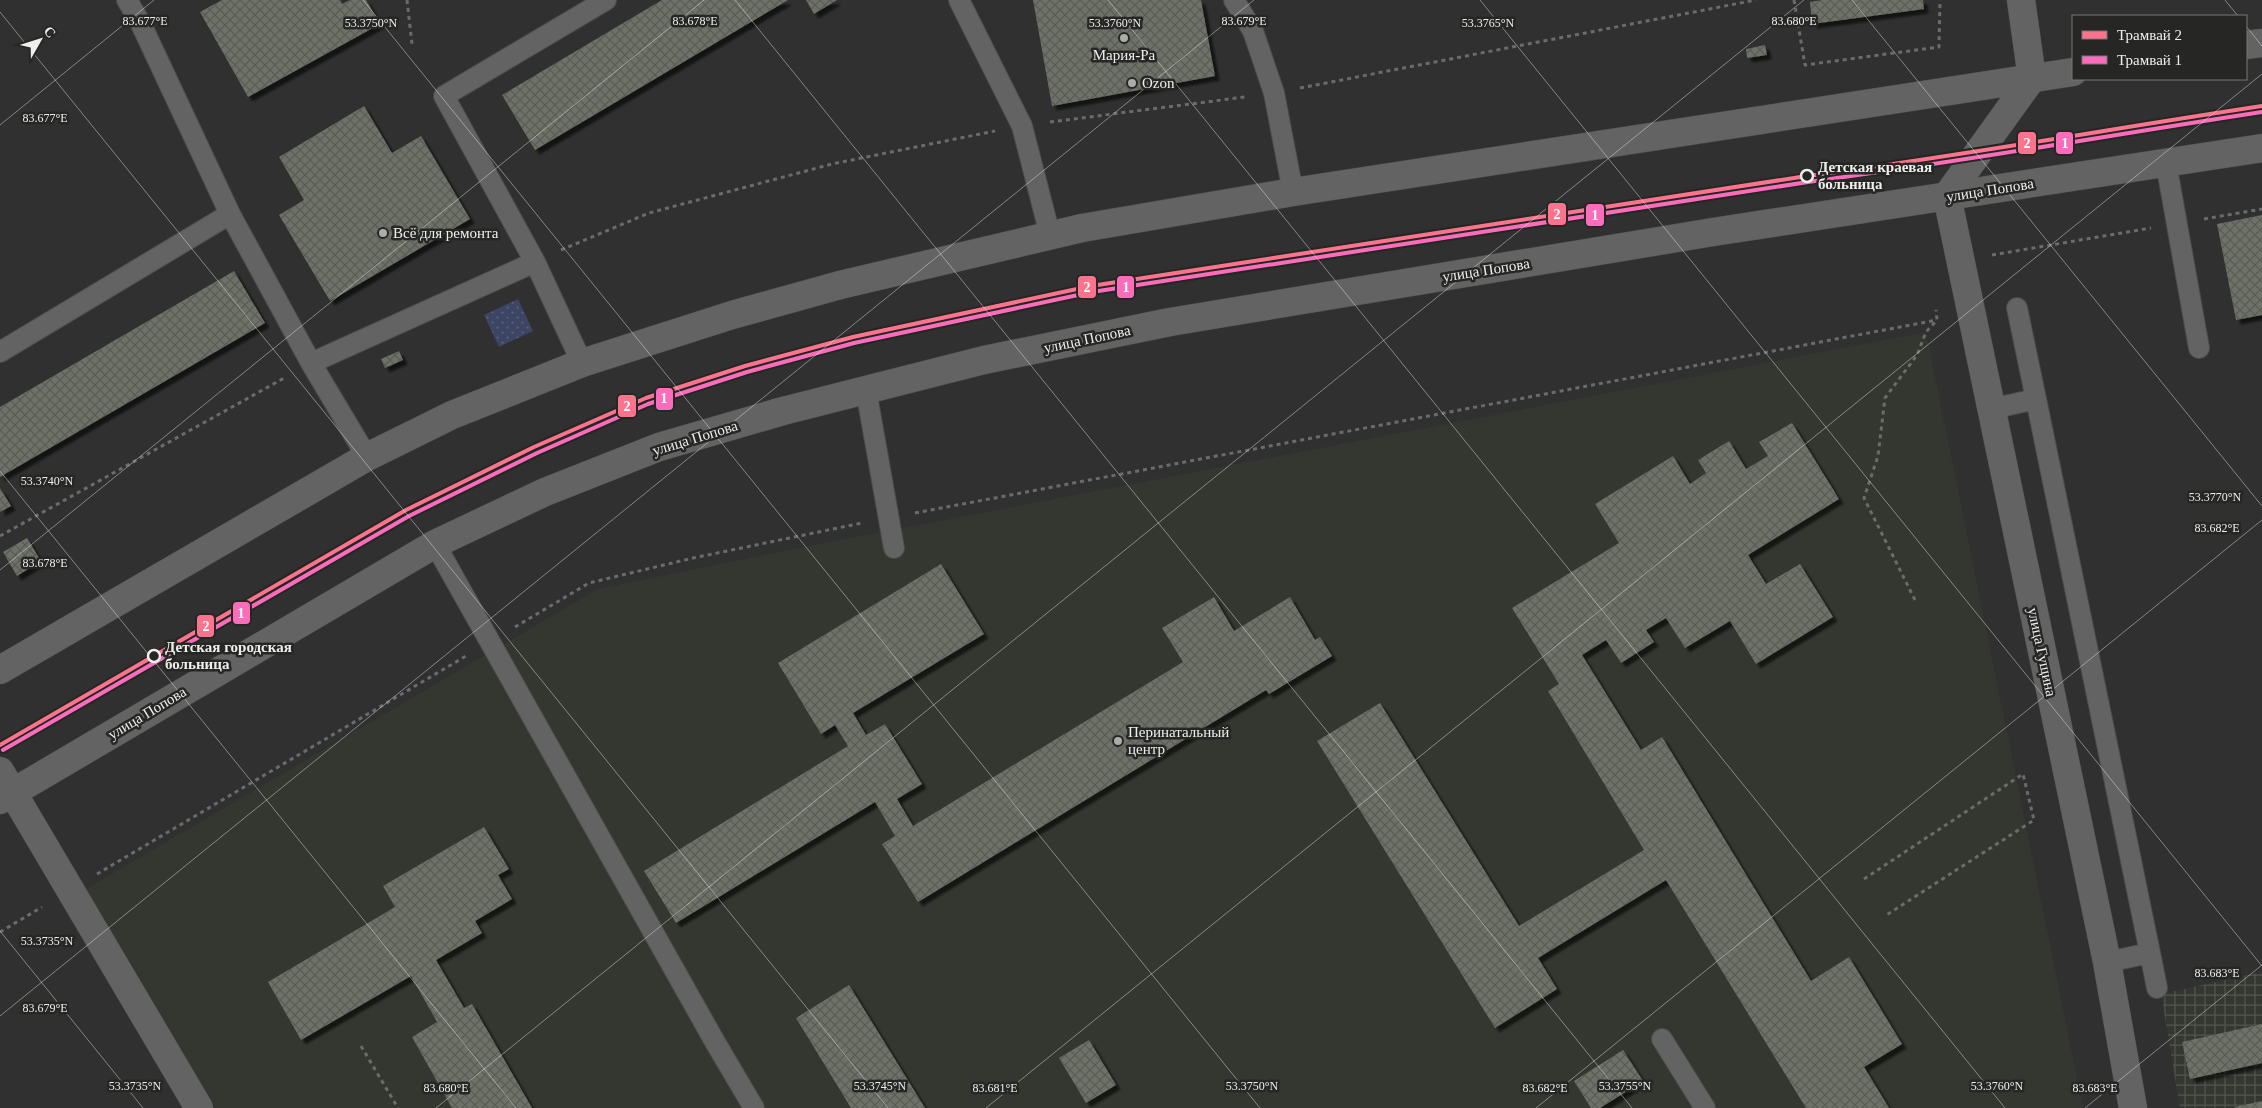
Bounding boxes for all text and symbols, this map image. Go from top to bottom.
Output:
text: 83.677°E [122,14,168,28]
text: 83.678°E [672,14,718,28]
text: 83.679°E [1221,14,1267,28]
text: 83.680°E [1771,14,1817,28]
north arrow [15,15,65,65]
legend [2072,15,2247,80]
text: 53.3750°N [345,16,398,30]
text: 53.3760°N [1089,16,1142,30]
text: 53.3765°N [1462,16,1515,30]
text: С [41,23,59,41]
text: Трамвай 2 [2117,27,2182,43]
marker: Мария-Ра [1118,32,1130,44]
place label: Мария-Ра [1093,47,1156,63]
text: Трамвай 1 [2117,52,2182,68]
place label: Ozon [1142,75,1175,91]
marker: Ozon [1126,77,1138,89]
text: 83.677°E [22,111,68,125]
line badge: 2 [2017,131,2037,155]
line badge: 1 [2055,131,2074,155]
text: 2 [2024,136,2031,151]
text: 1 [2062,136,2069,151]
place label: Детская краевая больница [1818,159,1932,192]
marker: Детская краевая больница [1800,169,1814,183]
street label: улица Попова [1945,175,2035,205]
line badge: 2 [1547,202,1567,226]
line badge: 1 [1585,203,1605,227]
text: 2 [1554,207,1561,222]
text: 1 [1592,208,1599,223]
place label: Всё для ремонта [393,225,499,241]
marker: Всё для ремонта [377,227,389,239]
street label: улица Попова [1441,255,1531,285]
line badge: 2 [1077,275,1097,299]
line badge: 1 [1116,275,1135,299]
text: 2 [1084,280,1091,295]
text: 1 [1123,280,1130,295]
street label: улица Попова [1042,322,1132,356]
line badge: 1 [655,387,674,411]
text: 1 [661,391,668,406]
line badge: 2 [617,394,637,418]
text: 2 [624,399,631,414]
street label: улица Попова [650,417,740,459]
text: 53.3740°N [21,474,74,488]
text: 53.3770°N [2189,490,2242,504]
text: 83.682°E [2194,521,2240,535]
text: 83.678°E [22,556,68,570]
line badge: 1 [232,601,251,625]
text: 1 [238,606,245,621]
street label: улица Гущина [2025,606,2059,698]
line badge: 2 [196,614,215,638]
text: 2 [203,619,210,634]
place label: Детская городская больница [165,639,292,672]
marker: Детская городская больница [147,649,161,663]
street label: улица Попова [105,683,189,743]
place label: Перинатальный центр [1128,724,1229,757]
marker: Перинатальный центр [1112,735,1124,747]
text: 53.3735°N [21,934,74,948]
text: 83.683°E [2194,966,2240,980]
text: 83.679°E [22,1001,68,1015]
text: 53.3735°N [109,1079,162,1093]
text: 53.3745°N [854,1079,907,1093]
text: 53.3750°N [1226,1079,1279,1093]
text: 53.3755°N [1599,1079,1652,1093]
text: 53.3760°N [1971,1079,2024,1093]
text: 83.680°E [423,1081,469,1095]
text: 83.681°E [972,1081,1018,1095]
text: 83.682°E [1522,1081,1568,1095]
text: 83.683°E [2072,1081,2118,1095]

